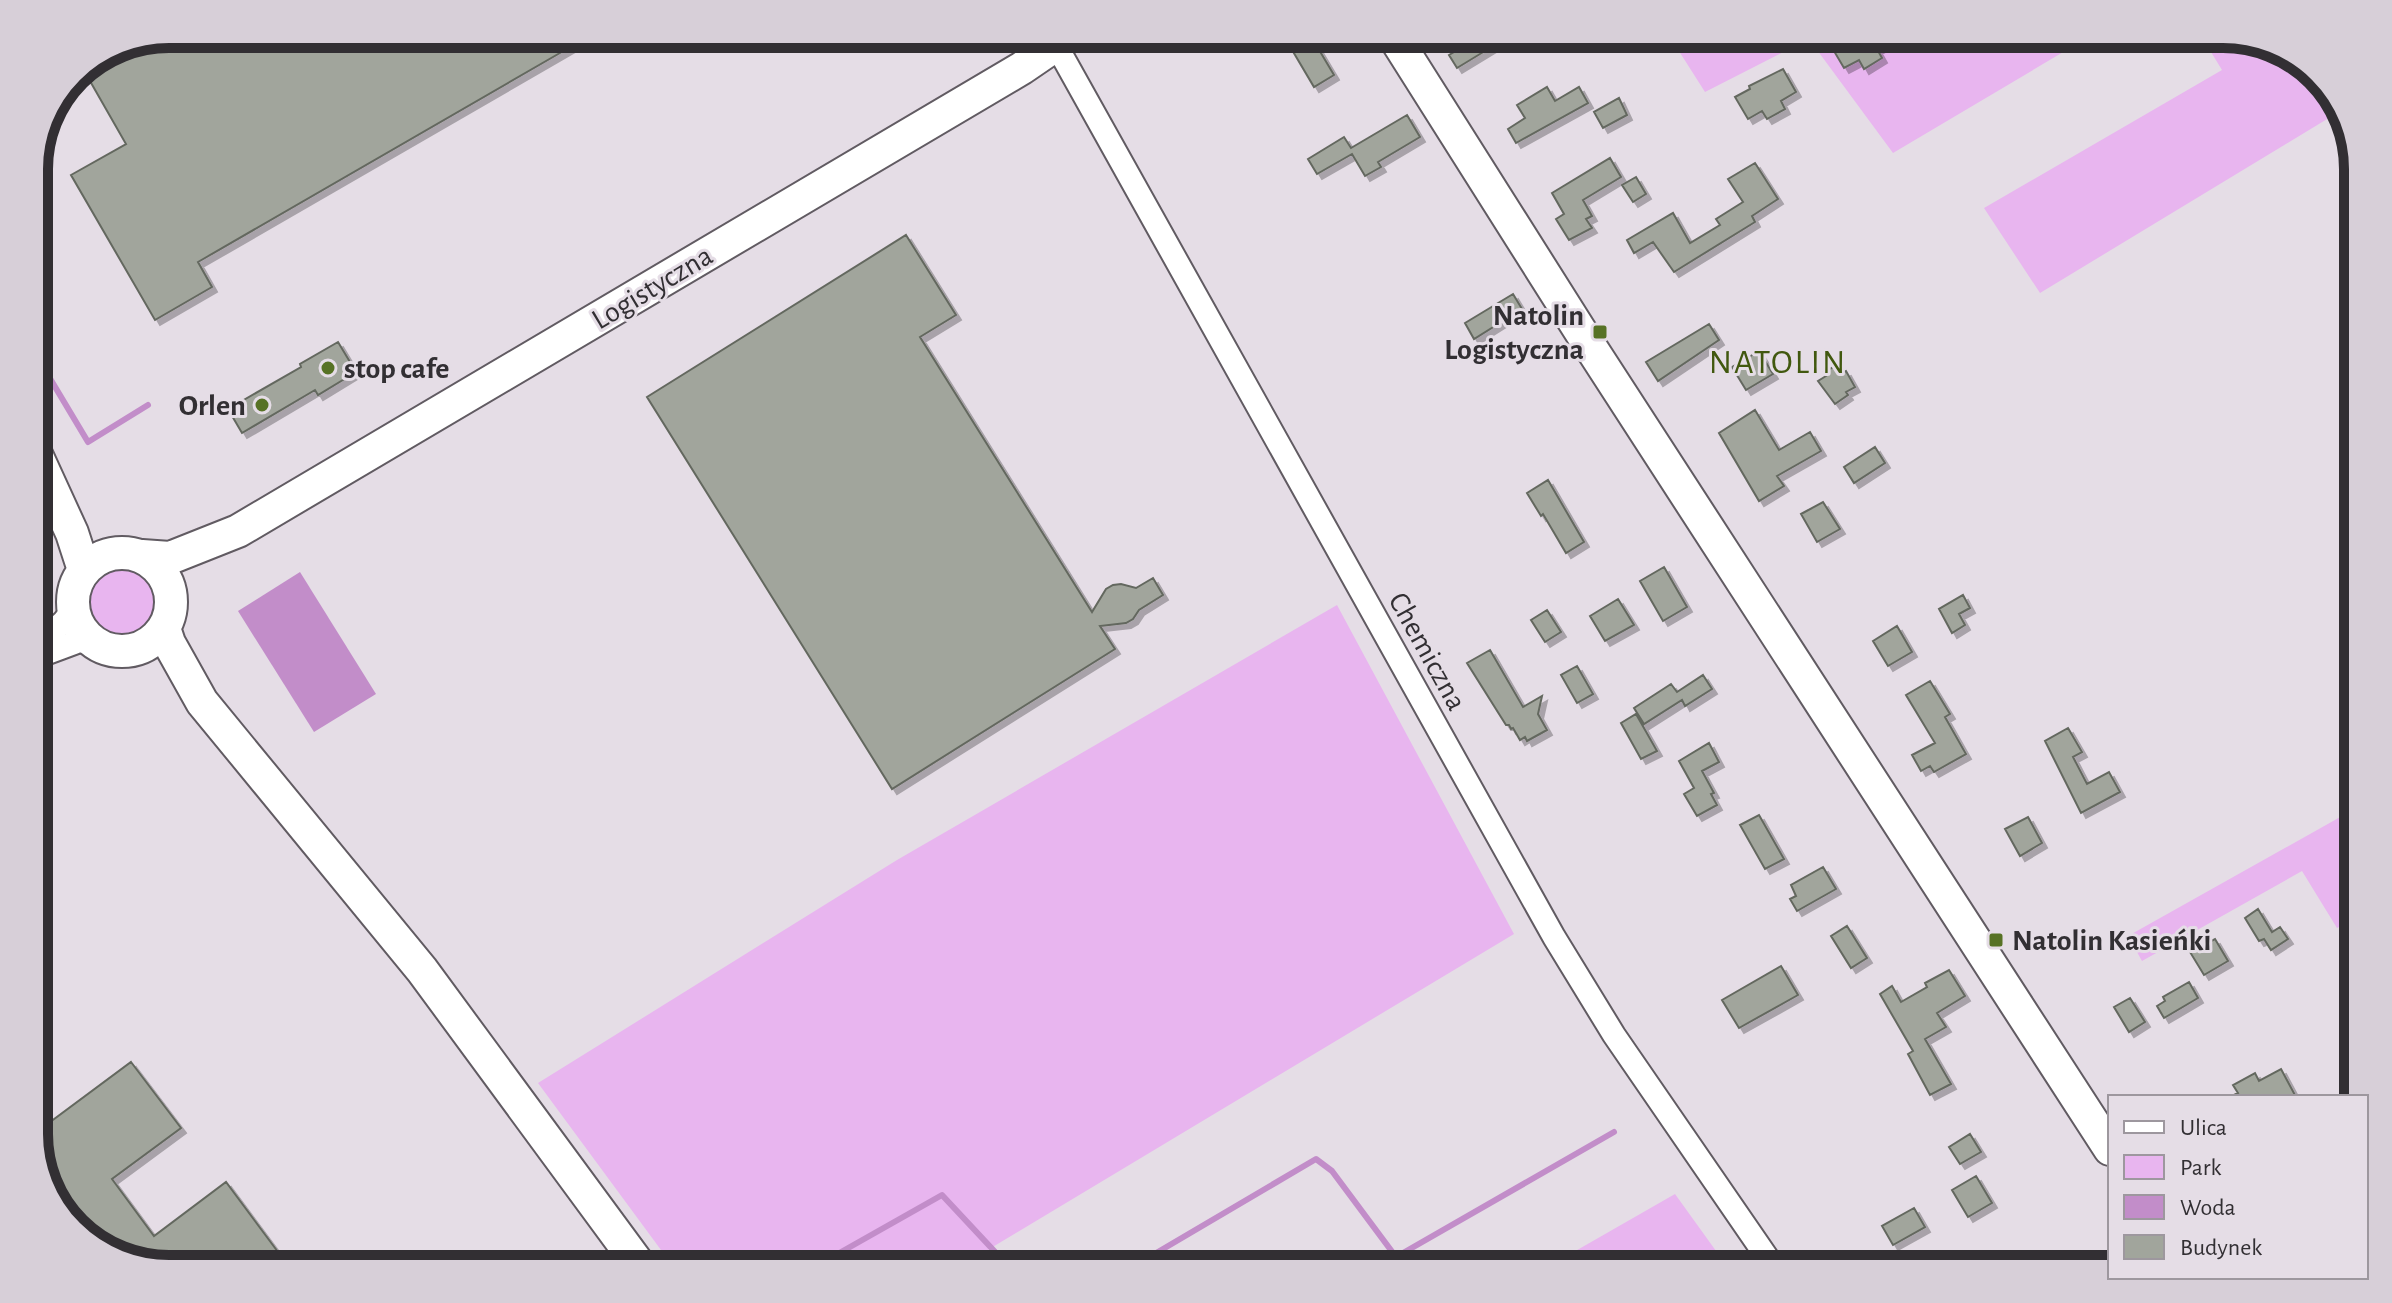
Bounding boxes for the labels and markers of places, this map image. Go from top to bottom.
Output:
place label: Natolin Logistyczna [1444,301,1584,365]
marker: Natolin Logistyczna [1591,323,1609,341]
place label: stop cafe [344,354,449,384]
marker: stop cafe [319,359,337,377]
place label: Orlen [179,391,246,421]
marker: Orlen [253,396,271,414]
place label: Natolin Kasieńki [2012,926,2211,956]
marker: Natolin Kasieńki [1987,931,2005,949]

